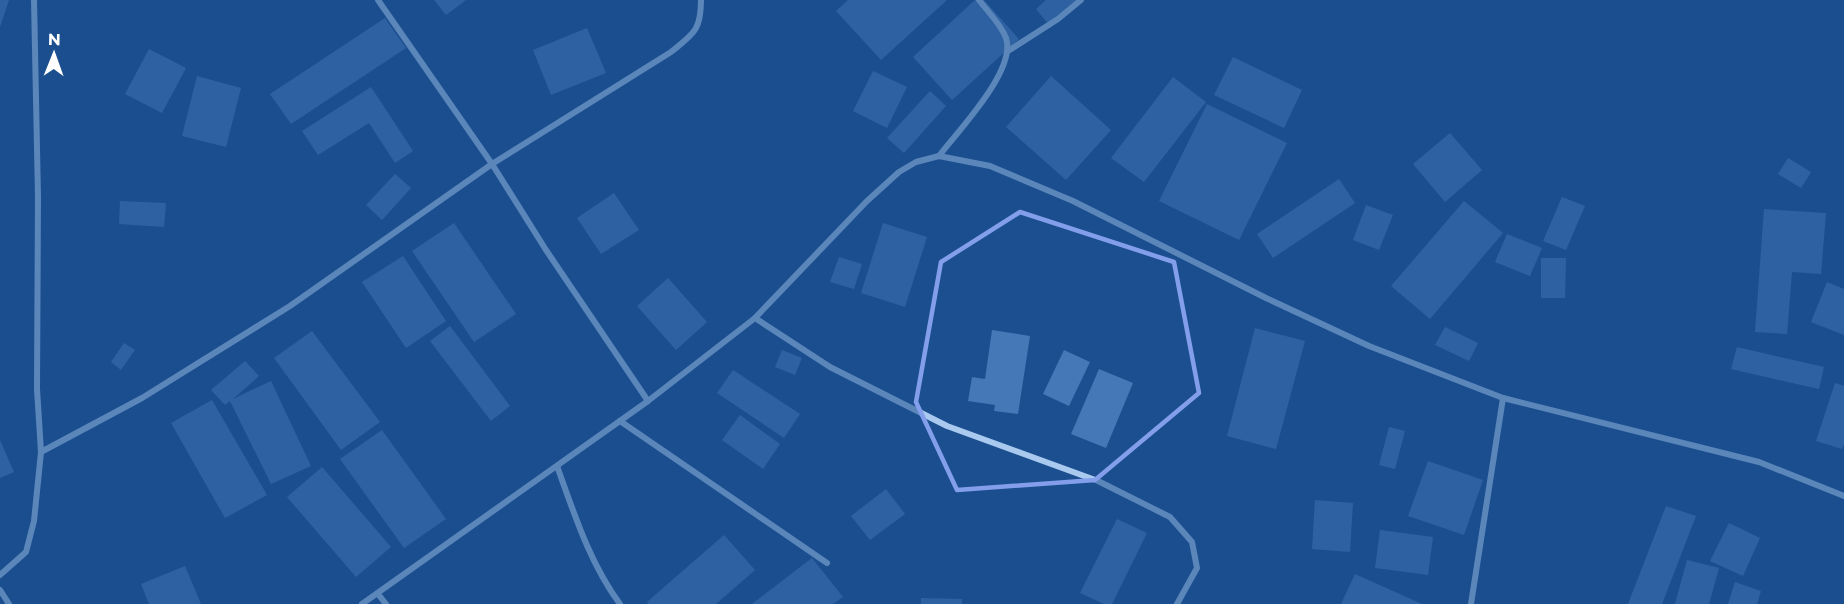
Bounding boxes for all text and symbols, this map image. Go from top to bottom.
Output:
north arrow [24,24,84,84]
text: N [48,30,61,49]

